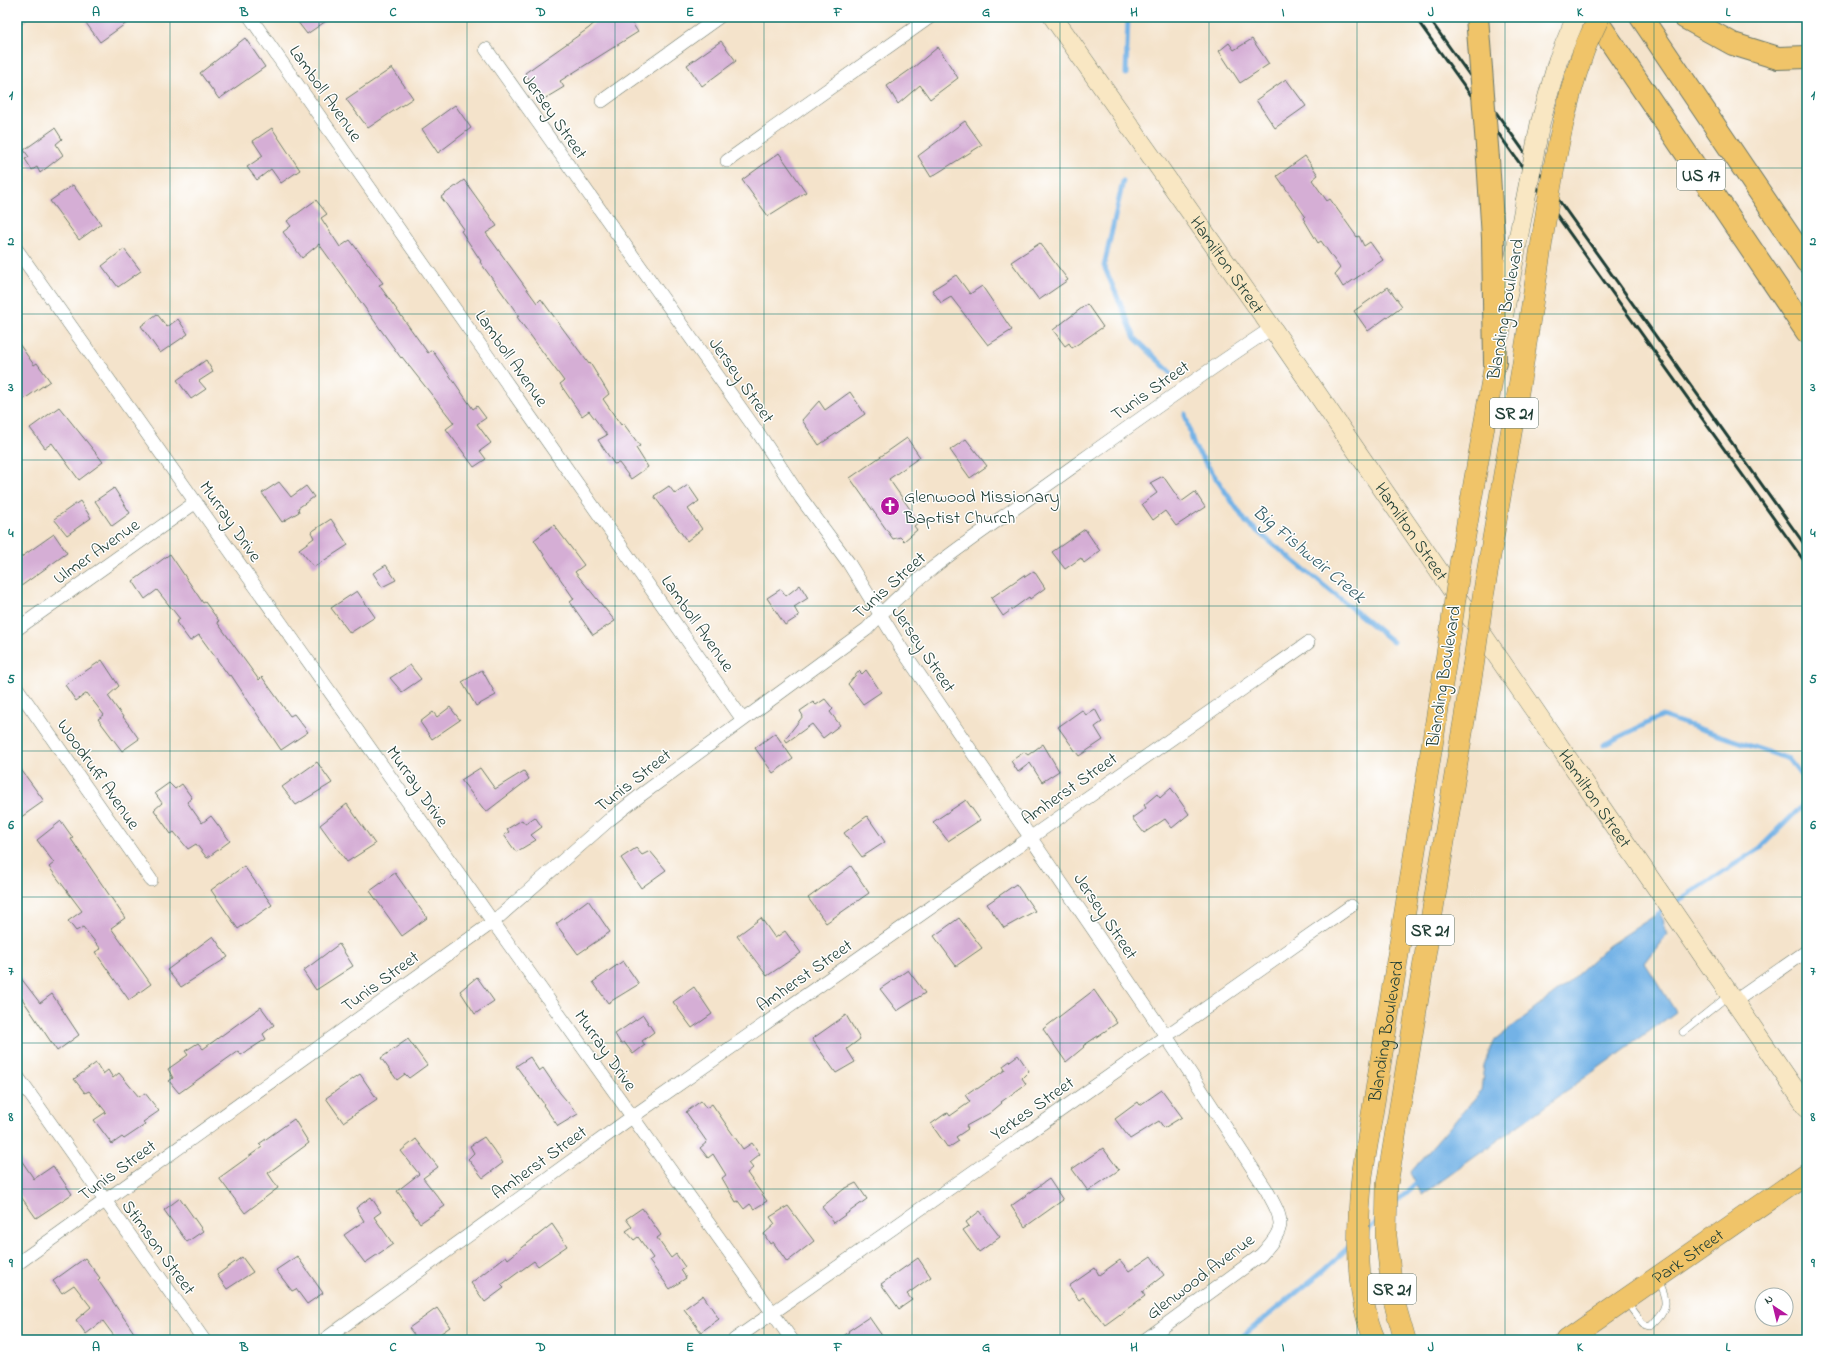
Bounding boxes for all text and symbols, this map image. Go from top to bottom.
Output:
text: A [92,3,100,22]
text: B [239,3,249,22]
text: C [389,3,397,22]
text: D [535,3,546,22]
text: E [686,3,694,22]
text: F [833,3,843,22]
text: G [982,3,990,22]
text: H [1130,3,1138,22]
text: I [1281,3,1285,22]
text: J [1428,3,1434,22]
text: K [1577,3,1584,22]
text: L [1726,3,1732,22]
street label: Lamboll Avenue [281,40,368,149]
street label: Jersey Street [514,69,593,165]
text: 1 [9,86,14,105]
text: 1 [1811,86,1816,105]
road number: US 17 [1677,160,1725,190]
street label: Hamilton Street [1182,212,1269,320]
text: 2 [7,232,15,251]
text: 2 [1809,232,1817,251]
street label: Blanding Boulevard [1482,237,1533,383]
street label: Lamboll Avenue [467,305,554,414]
street label: Jersey Street [701,333,780,429]
street label: Tunis Street [1107,355,1196,428]
text: 3 [7,378,14,397]
text: 3 [1809,378,1816,397]
road number: SR 21 [1490,398,1538,428]
street label: Murray Drive [192,476,268,569]
street label: Hamilton Street [1367,478,1453,587]
place label: Glenwood Missionary Baptist Church [903,485,1059,532]
church icon: Glenwood Missionary Baptist Church [879,495,901,517]
water label: Big Fishweir Creek [1245,499,1371,612]
street label: Ulmer Avenue [49,513,146,592]
text: 4 [7,524,14,543]
text: 4 [1809,524,1816,543]
street label: Tunis Street [848,547,933,626]
street label: Lamboll Avenue [653,570,740,679]
street label: Jersey Street [884,602,961,699]
street label: Blanding Boulevard [1421,604,1470,750]
text: 5 [7,670,15,689]
text: 5 [1809,670,1817,689]
street label: Woodruff Avenue [49,715,146,837]
street label: Murray Drive [379,741,455,834]
street label: Tunis Street [591,743,678,820]
street label: Hamilton Street [1550,745,1637,854]
street label: Amherst Street [1017,747,1124,833]
text: 6 [7,816,14,835]
text: 6 [1809,816,1816,835]
street label: Jersey Street [1066,869,1143,966]
road number: SR 21 [1406,915,1454,945]
street label: Amherst Street [752,934,859,1020]
street label: Tunis Street [337,945,425,1020]
street label: Blanding Boulevard [1363,959,1412,1105]
text: 7 [8,962,14,981]
text: 7 [1810,962,1816,981]
street label: Murray Drive [567,1005,643,1098]
street label: Yerkes Street [986,1071,1080,1148]
text: 8 [8,1108,14,1127]
text: 8 [1810,1108,1816,1127]
street label: Amherst Street [487,1120,593,1207]
street label: Tunis Street [74,1134,162,1209]
street label: Stimson Street [114,1195,201,1301]
street label: Park Street [1648,1223,1730,1292]
street label: Glenwood Avenue [1141,1228,1262,1327]
text: 9 [8,1254,14,1273]
text: 9 [1810,1254,1816,1273]
road number: SR 21 [1368,1274,1416,1304]
north arrow [1754,1287,1794,1327]
text: N [1761,1291,1776,1308]
text: A [92,1338,100,1357]
text: B [239,1338,249,1357]
text: C [389,1338,397,1357]
text: D [535,1338,546,1357]
text: E [686,1338,694,1357]
text: F [833,1338,843,1357]
text: G [982,1338,990,1357]
text: H [1130,1338,1138,1357]
text: I [1281,1338,1285,1357]
text: J [1428,1338,1434,1357]
text: K [1577,1338,1584,1357]
text: L [1726,1338,1732,1357]

